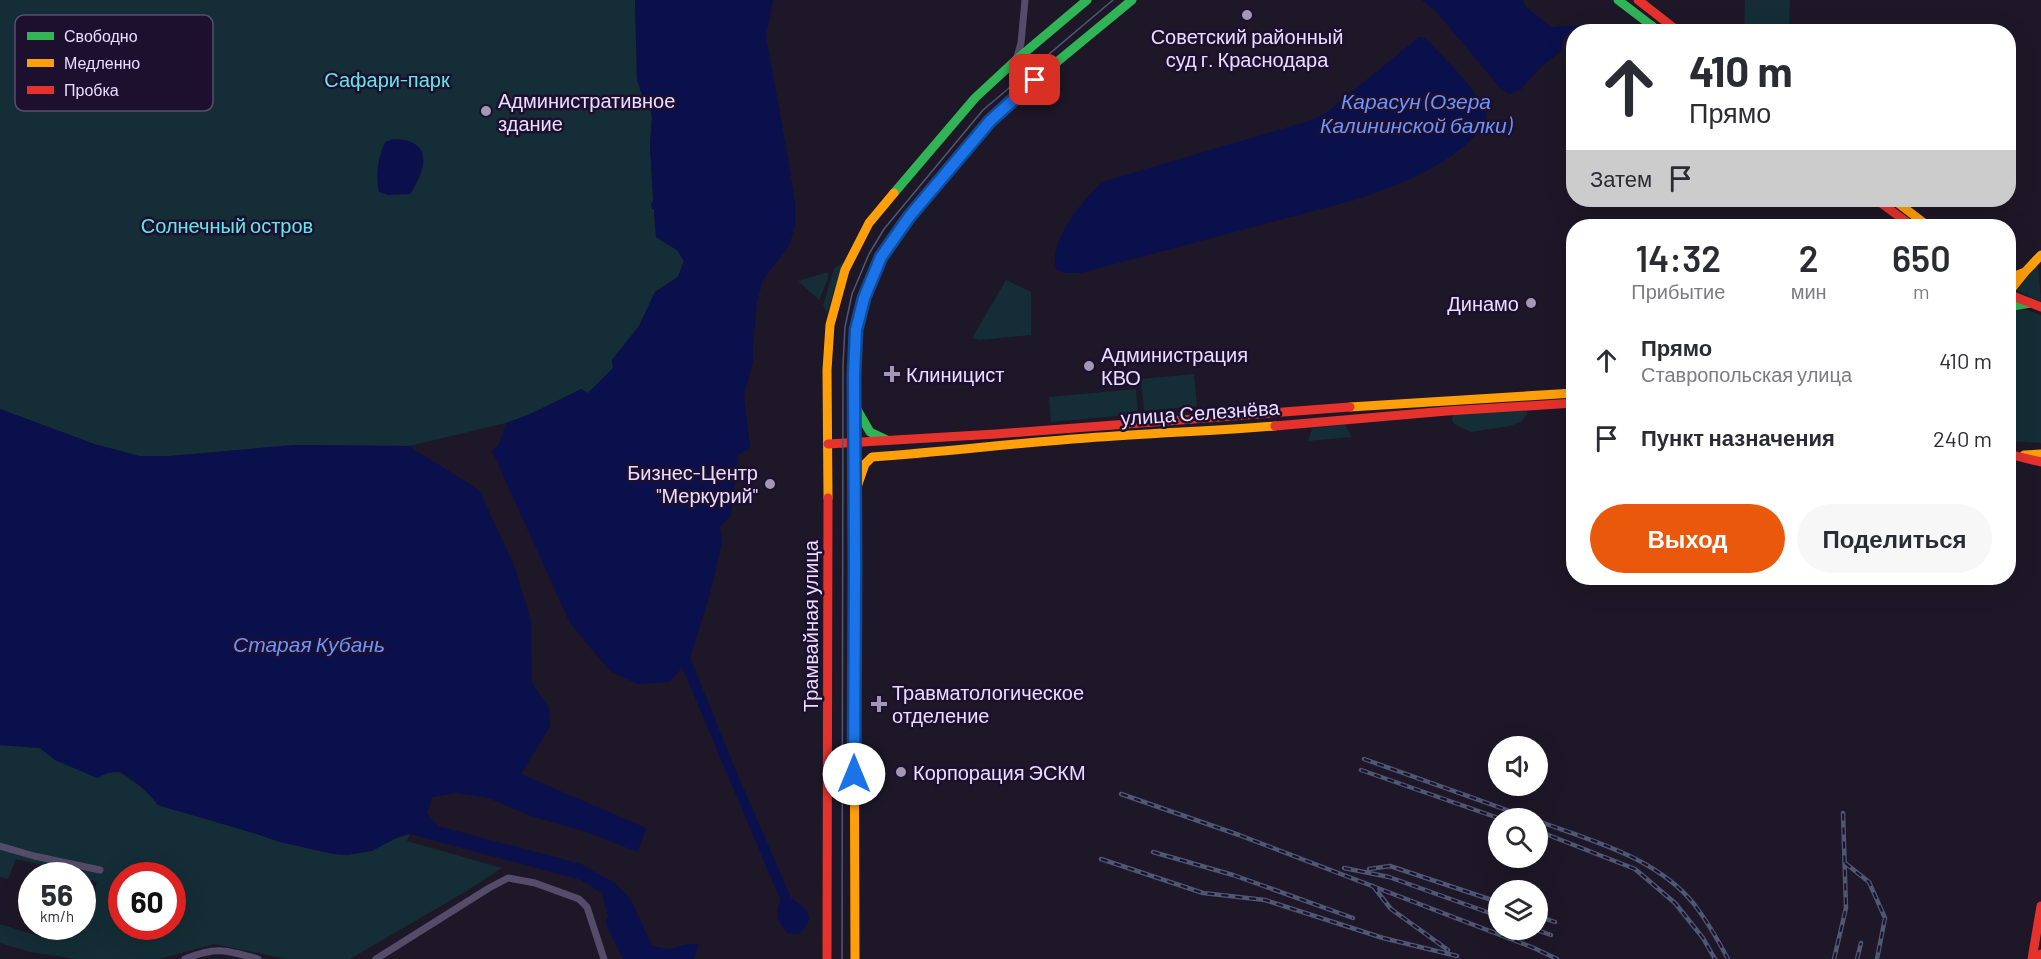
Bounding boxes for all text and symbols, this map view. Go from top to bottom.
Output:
marker: Советский районный суд г. Краснодара [1240,8,1254,22]
legend [15,15,213,111]
place label: Советский районный суд г. Краснодара [1151,24,1343,71]
text: Свободно [64,26,138,45]
text: 410 m [1689,45,1793,95]
icon: ahead [1590,48,1668,126]
text: Медленно [64,53,140,72]
pin [1009,54,1060,105]
icon: arrive [1018,63,1051,96]
park label: Сафари-парк [324,67,450,91]
text: Пробка [64,80,119,99]
place label: Административное здание [498,88,675,135]
water label: Карасун (Озера Калининской балки) [1320,88,1513,137]
text: Прямо [1689,96,1771,128]
marker: Административное здание [479,104,493,118]
icon: arrive [1664,162,1697,195]
text: Затем [1590,165,1652,191]
park label: Солнечный остров [141,213,313,237]
text: 14:32 [1636,236,1721,279]
text: 2 [1799,236,1819,279]
text: 650 [1892,236,1951,279]
text: Прибытие [1631,279,1725,303]
text: мин [1791,279,1827,303]
text: m [1913,279,1930,303]
place label: Динамо [1447,291,1519,315]
marker: Динамо [1524,296,1538,310]
text: Прямо [1641,334,1712,360]
place label: Администрация КВО [1101,342,1248,389]
icon: ahead [1590,344,1623,377]
text: 410 m [1939,347,1992,373]
marker: Администрация КВО [1082,359,1096,373]
place label: Клиницист [906,362,1005,386]
text: Ставропольская улица [1641,362,1852,386]
marker: Клиницист [883,365,901,383]
street label: улица Селезнёва [1120,394,1281,430]
icon: arrive [1590,422,1623,455]
text: Пункт назначения [1641,424,1835,450]
text: 240 m [1933,425,1992,451]
place label: Бизнес-Центр "Меркурий" [627,460,758,507]
marker: Бизнес-Центр "Меркурий" [763,477,777,491]
button: Выход [1590,504,1785,573]
button: Поделиться [1797,504,1992,573]
street label: Трамвайная улица [798,539,822,712]
water label: Старая Кубань [233,631,385,656]
place label: Травматологическое отделение [892,680,1084,727]
marker: Травматологическое отделение [870,695,888,713]
map controls [1488,736,1548,940]
button: sound [1488,736,1548,796]
position arrow [822,742,886,806]
place label: Корпорация ЭСКМ [913,760,1086,784]
marker: Корпорация ЭСКМ [894,765,908,779]
button: search [1488,808,1548,868]
speed limit sign: 60 [108,862,186,940]
text: 56 [41,876,73,912]
button: layers [1488,880,1548,940]
text: km/h [40,907,74,925]

